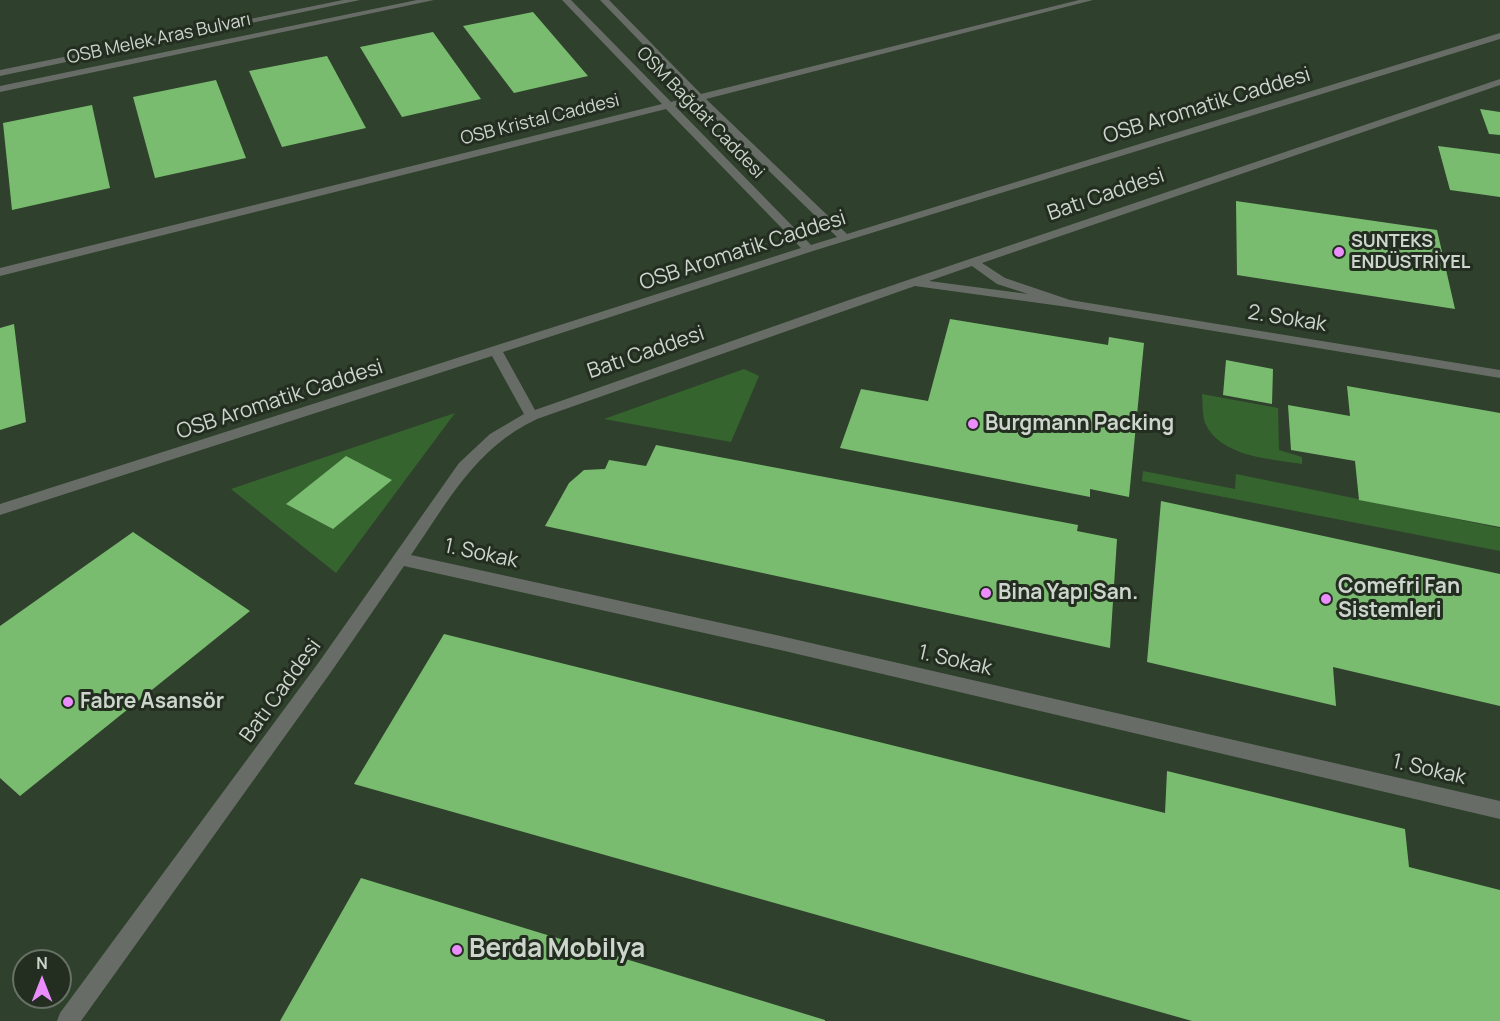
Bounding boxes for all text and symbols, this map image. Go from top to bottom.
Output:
street label: OSB Melek Aras Bulvarı [65,9,253,69]
street label: OSM Bağdat Caddesi [632,43,768,183]
street label: OSB Aromatik Caddesi [1100,62,1314,150]
street label: OSB Kristal Caddesi [458,90,622,150]
street label: Batı Caddesi [1044,163,1168,227]
street label: OSB Aromatik Caddesi [637,206,849,296]
place label: SUNTEKS ENDÜSTRİYEL [1351,231,1470,274]
marker: SUNTEKS ENDÜSTRİYEL [1332,245,1346,259]
street label: 2. Sokak [1246,300,1328,338]
street label: Batı Caddesi [584,321,708,385]
street label: OSB Aromatik Caddesi [174,355,386,445]
place label: Burgmann Packing [985,411,1174,437]
marker: Burgmann Packing [966,417,980,431]
street label: 1. Sokak [442,534,520,574]
place label: Comefri Fan Sistemleri [1338,574,1460,624]
place label: Bina Yapı San. [998,580,1138,606]
marker: Bina Yapı San. [979,586,993,600]
marker: Comefri Fan Sistemleri [1319,592,1333,606]
street label: Batı Caddesi [235,634,327,748]
street label: 1. Sokak [916,640,994,682]
place label: Fabre Asansör [80,689,224,715]
marker: Fabre Asansör [61,695,75,709]
street label: 1. Sokak [1390,749,1468,791]
place label: Berda Mobilya [469,934,645,966]
marker: Berda Mobilya [450,943,464,957]
north arrow [12,949,72,1009]
text: N [36,952,48,974]

